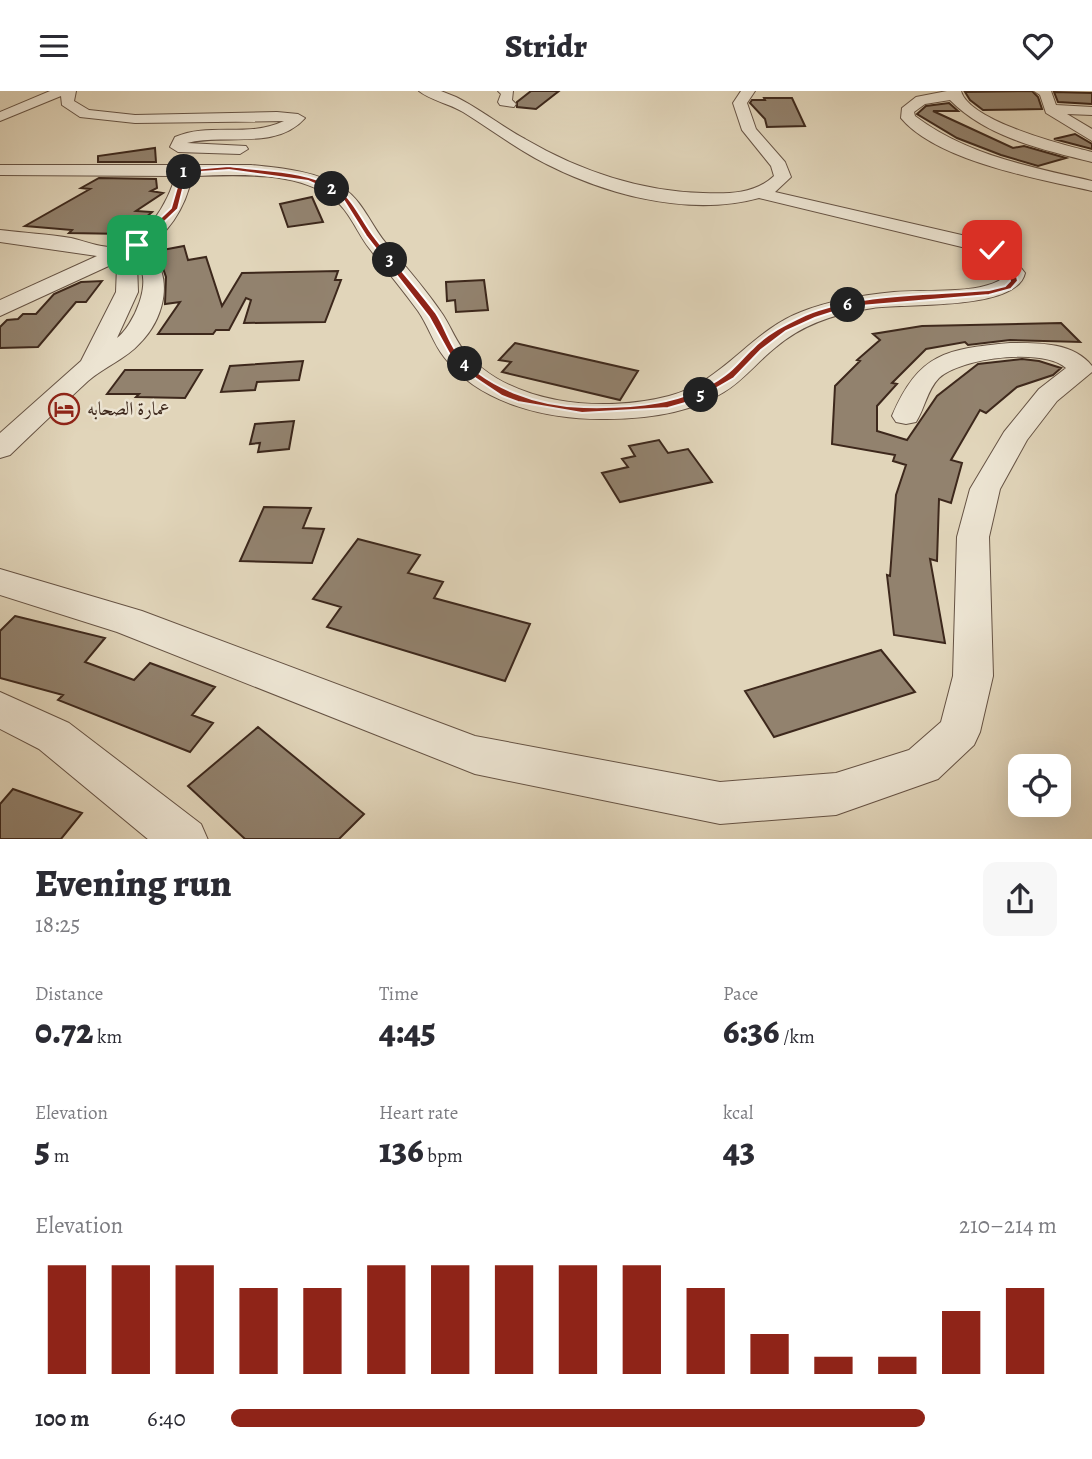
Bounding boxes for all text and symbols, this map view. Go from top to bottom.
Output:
text: Stridr [505,24,587,68]
icon: menu [35,27,73,65]
icon: heart [1019,27,1057,65]
pin: 1 [166,155,202,189]
text: 1 [180,158,187,184]
pin: 2 [314,171,350,207]
text: 2 [327,175,336,201]
pin [107,215,167,275]
pin [962,220,1022,280]
icon: arrive [118,226,156,264]
icon: check [973,231,1011,269]
pin: 3 [372,243,408,277]
text: 3 [385,246,394,272]
pin: 6 [830,287,866,323]
text: 6 [843,291,852,317]
pin: 4 [448,347,482,381]
text: 4 [460,350,469,376]
pin: 5 [684,377,718,413]
text: 5 [696,381,705,407]
hotel icon: عمارة الصحابه [47,392,81,426]
place label: عمارة الصحابه [87,396,170,422]
map controls [1008,754,1071,817]
button: locate [1008,754,1071,817]
text: Evening run [35,857,232,909]
button: share [983,862,1057,936]
text: 18:25 [35,909,80,940]
text: Distance [35,981,103,1007]
text: Time [379,981,418,1007]
text: Pace [723,981,758,1007]
text: 0.72 [35,1007,93,1055]
text: 4:45 [379,1007,436,1055]
text: 6:36 [723,1007,780,1055]
text: km [93,1024,122,1050]
text: /km [780,1024,815,1050]
text: Elevation [35,1100,108,1126]
text: Heart rate [379,1100,458,1126]
text: kcal [723,1100,753,1126]
text: 5 [35,1126,50,1174]
text: 136 [379,1126,424,1174]
text: 43 [723,1126,755,1174]
text: m [50,1143,69,1169]
text: bpm [424,1143,463,1169]
text: Elevation [35,1210,123,1241]
text: 210–214 m [959,1210,1057,1241]
text: 100 m [35,1403,90,1434]
text: 6:40 [147,1403,186,1434]

